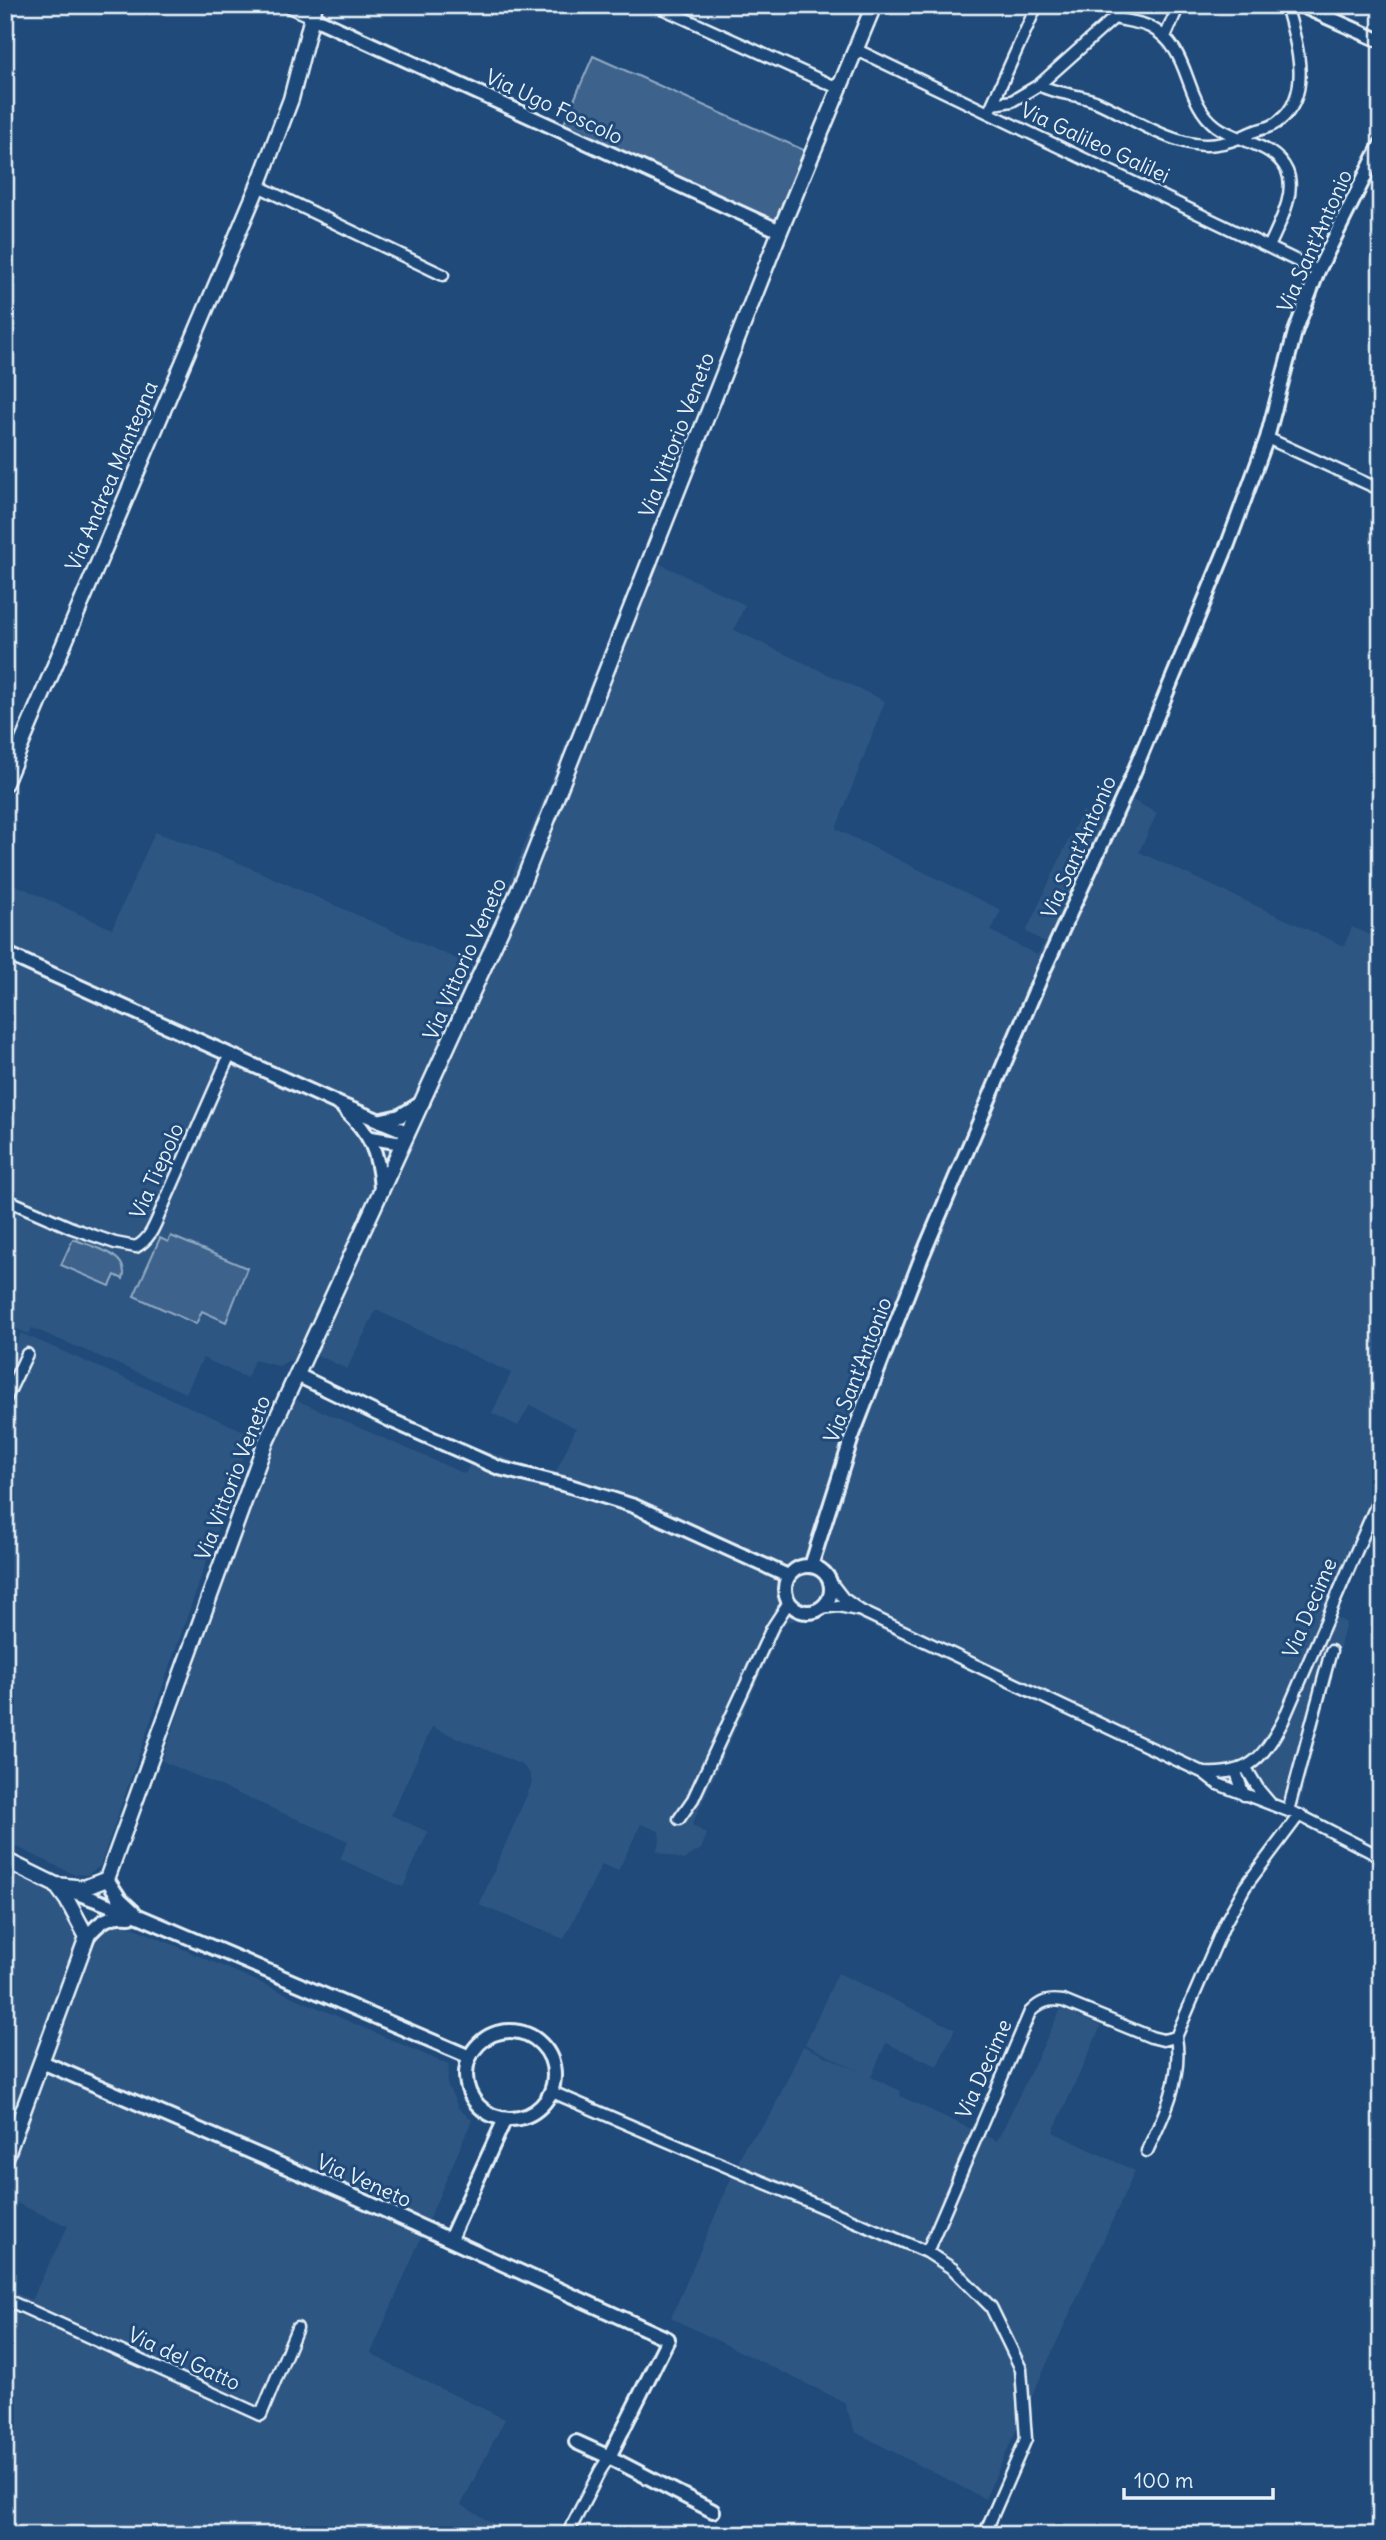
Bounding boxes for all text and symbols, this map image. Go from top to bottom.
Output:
street label: Via Ugo Foscolo [481,63,627,150]
street label: Via Galileo Galilei [1016,96,1174,189]
street label: Via Sant'Antonio [1271,165,1358,317]
street label: Via Vittorio Veneto [633,348,720,521]
street label: Via Andrea Mantegna [59,377,164,575]
street label: Via Sant'Antonio [1035,771,1122,923]
street label: Via Vittorio Veneto [417,874,512,1044]
street label: Via Tiepolo [123,1119,190,1223]
street label: Via Sant'Antonio [817,1293,898,1446]
street label: Via Vittorio Veneto [189,1391,276,1564]
street label: Via Decime [1276,1554,1343,1662]
street label: Via Decime [950,2015,1017,2123]
street label: Via Veneto [313,2148,416,2213]
street label: Via del Gatto [124,2321,245,2396]
scale bar [1124,2456,1272,2500]
text: 100 m [1134,2467,1193,2494]

